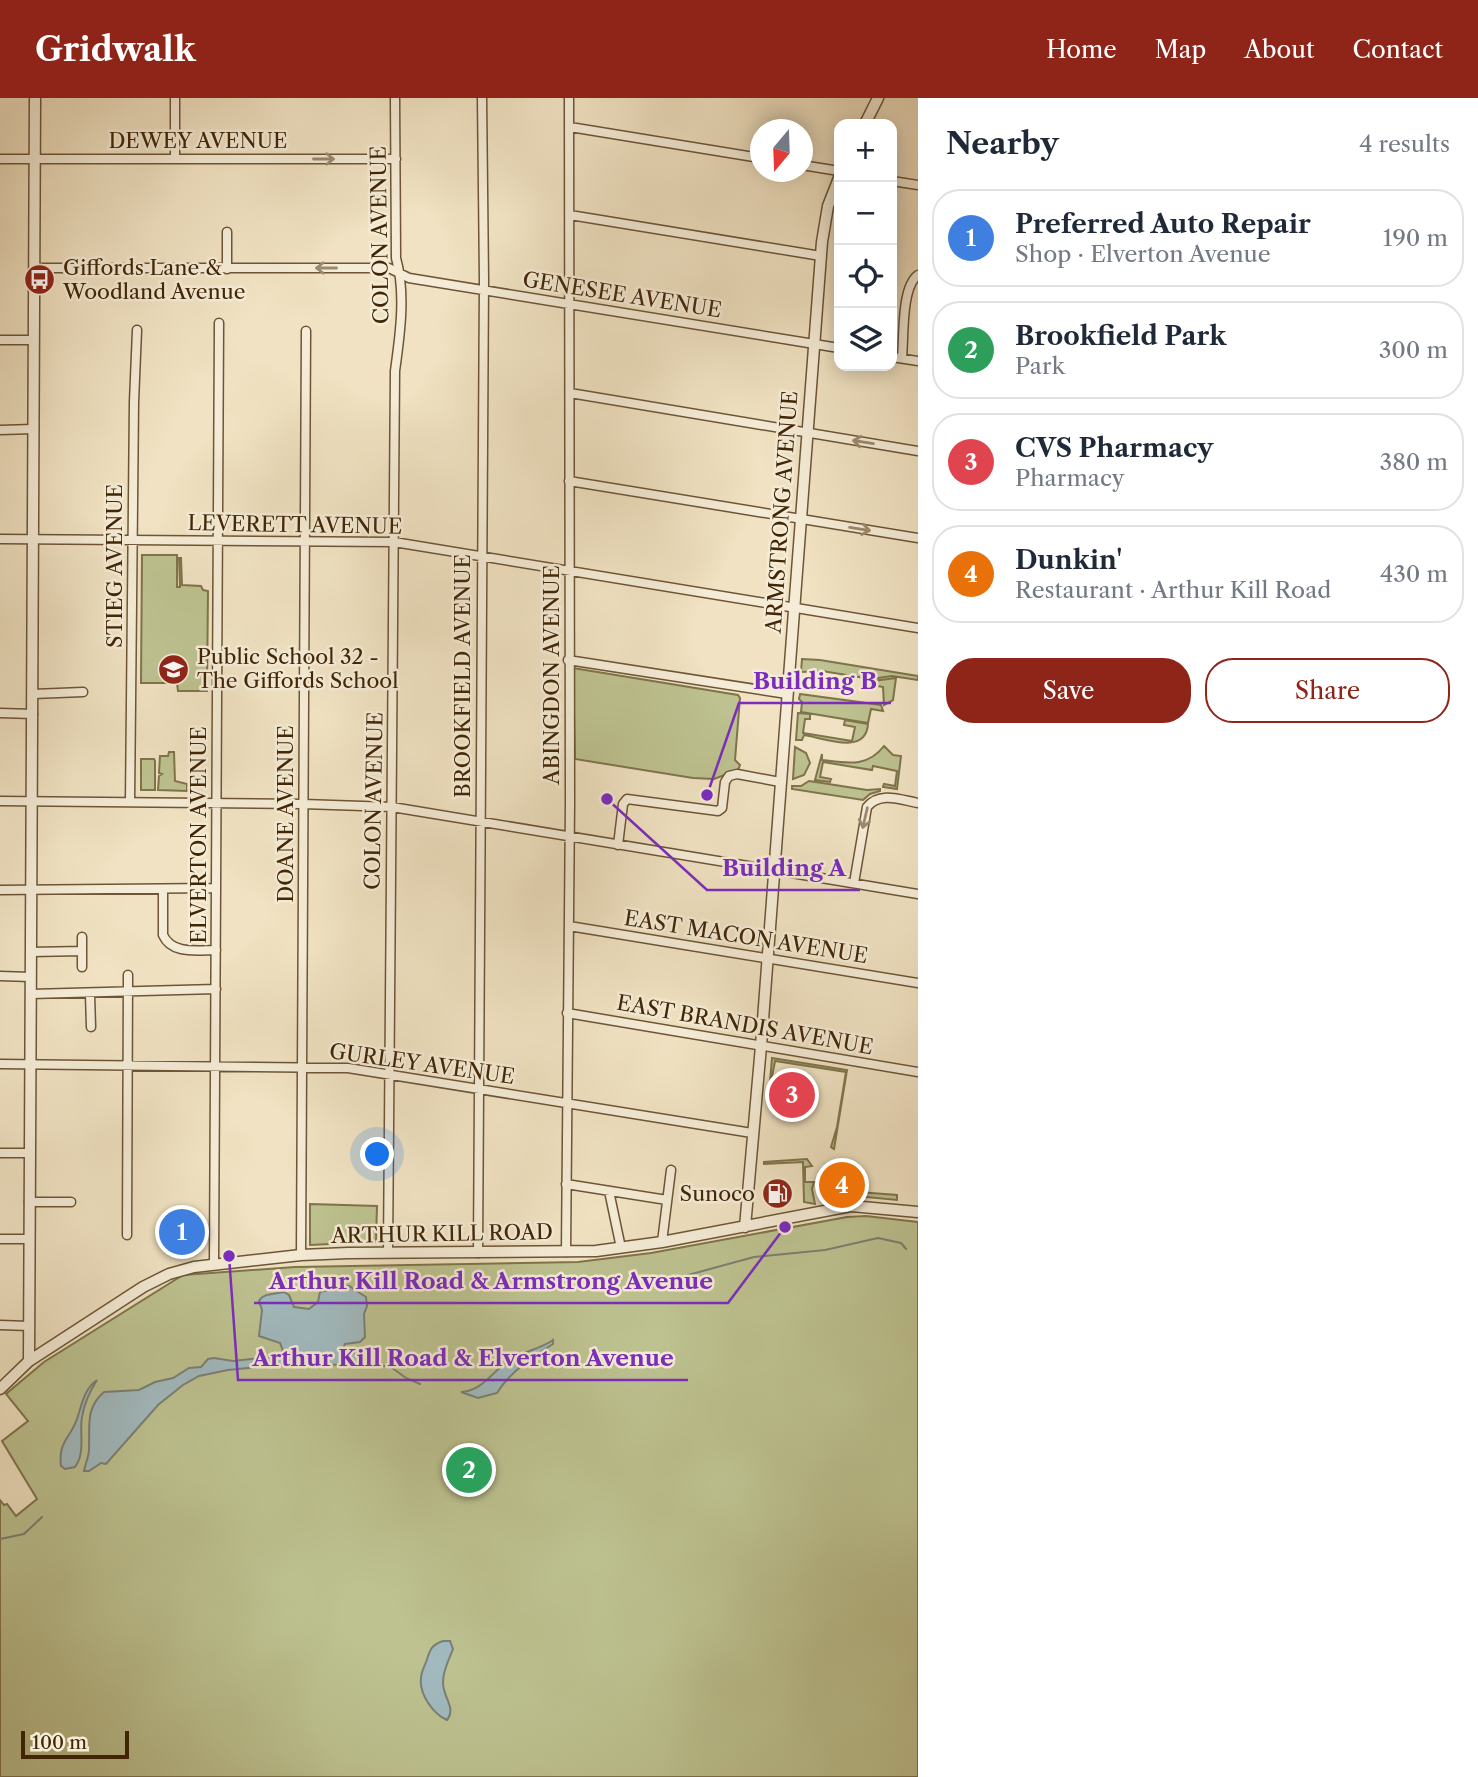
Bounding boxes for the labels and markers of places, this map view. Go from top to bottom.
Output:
place label: Giffords Lane & Woodland Avenue [62,255,245,304]
bus stop icon: Giffords Lane & Woodland Avenue [23,263,57,297]
place label: Public School 32 - The Giffords School [197,644,398,693]
school or university icon: Public School 32 - The Giffords School [157,652,191,686]
callout: Building B [739,659,891,703]
callout: Building A [707,846,860,890]
pin: 3 [769,1069,815,1121]
pin: 4 [819,1159,865,1211]
fuel station icon: Sunoco [761,1177,795,1211]
place label: Sunoco [680,1181,755,1206]
pin: 1 [159,1206,205,1258]
callout: Arthur Kill Road & Armstrong Avenue [254,1259,728,1303]
callout: Arthur Kill Road & Elverton Avenue [238,1336,688,1380]
pin: 2 [446,1444,492,1496]

